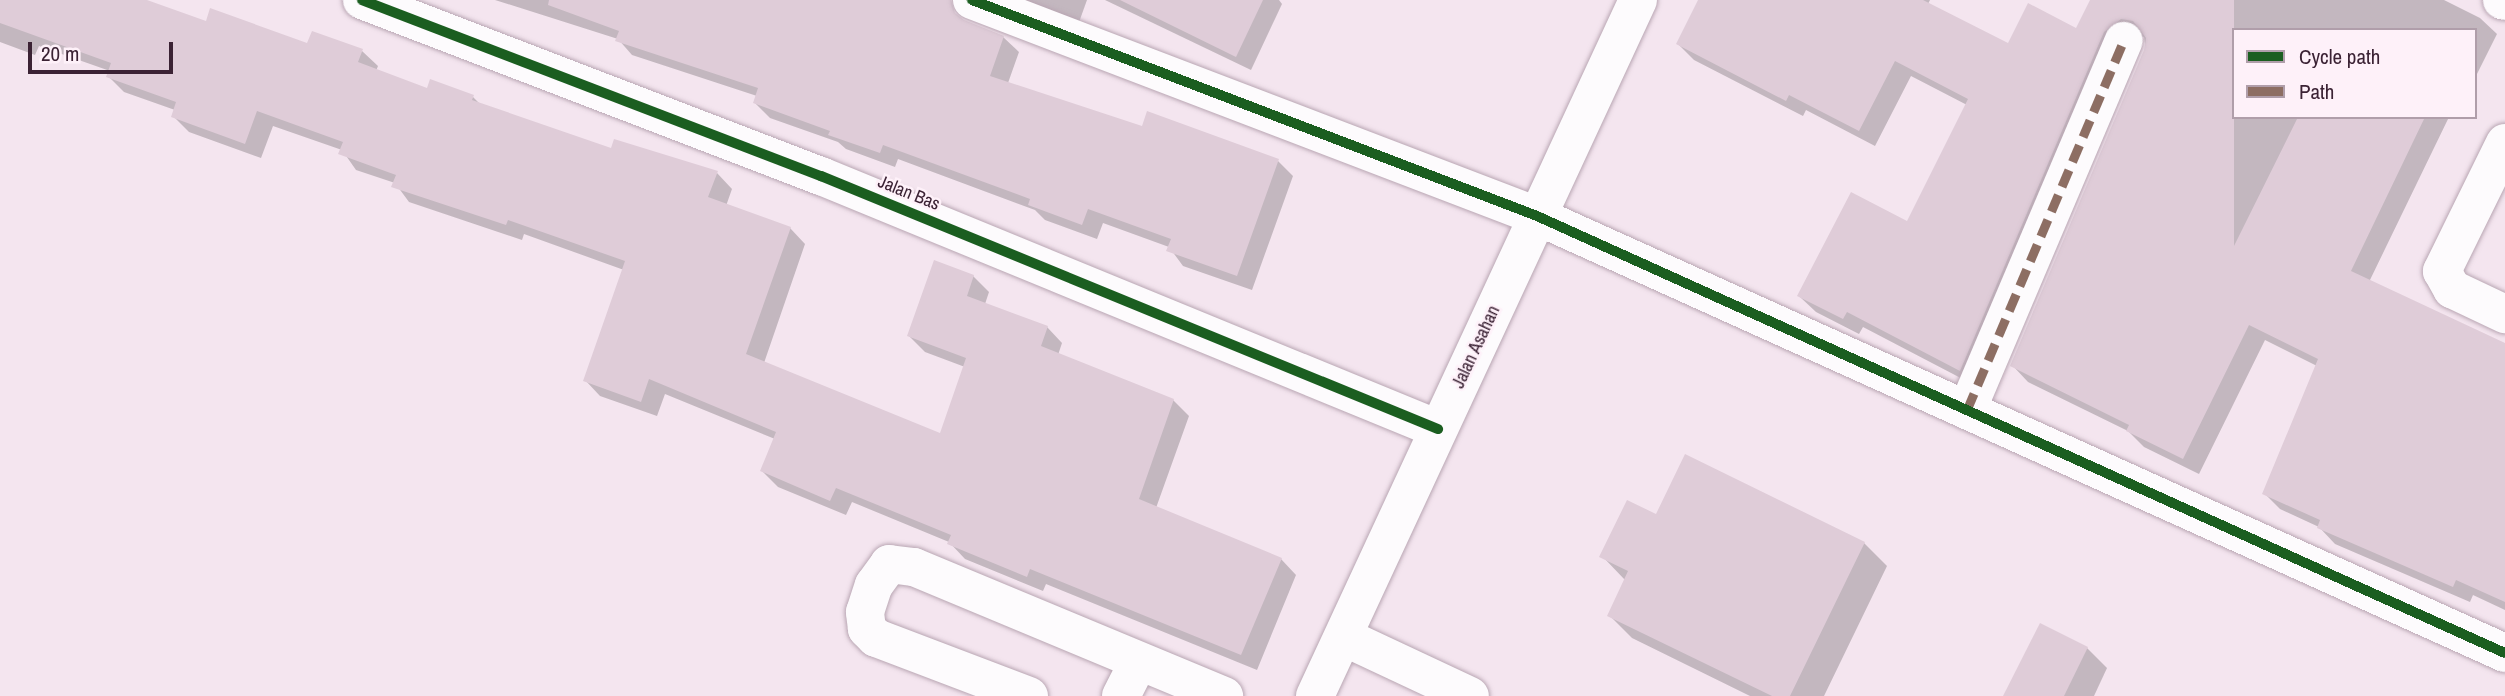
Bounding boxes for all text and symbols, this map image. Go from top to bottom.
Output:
scale bar [32,28,177,72]
legend [2232,28,2477,119]
text: 20 m [41,39,79,68]
text: Cycle path [2299,42,2380,71]
text: Path [2299,77,2334,106]
street label: Jalan Bas [875,171,943,215]
street label: Jalan Asahan [1447,302,1505,392]

